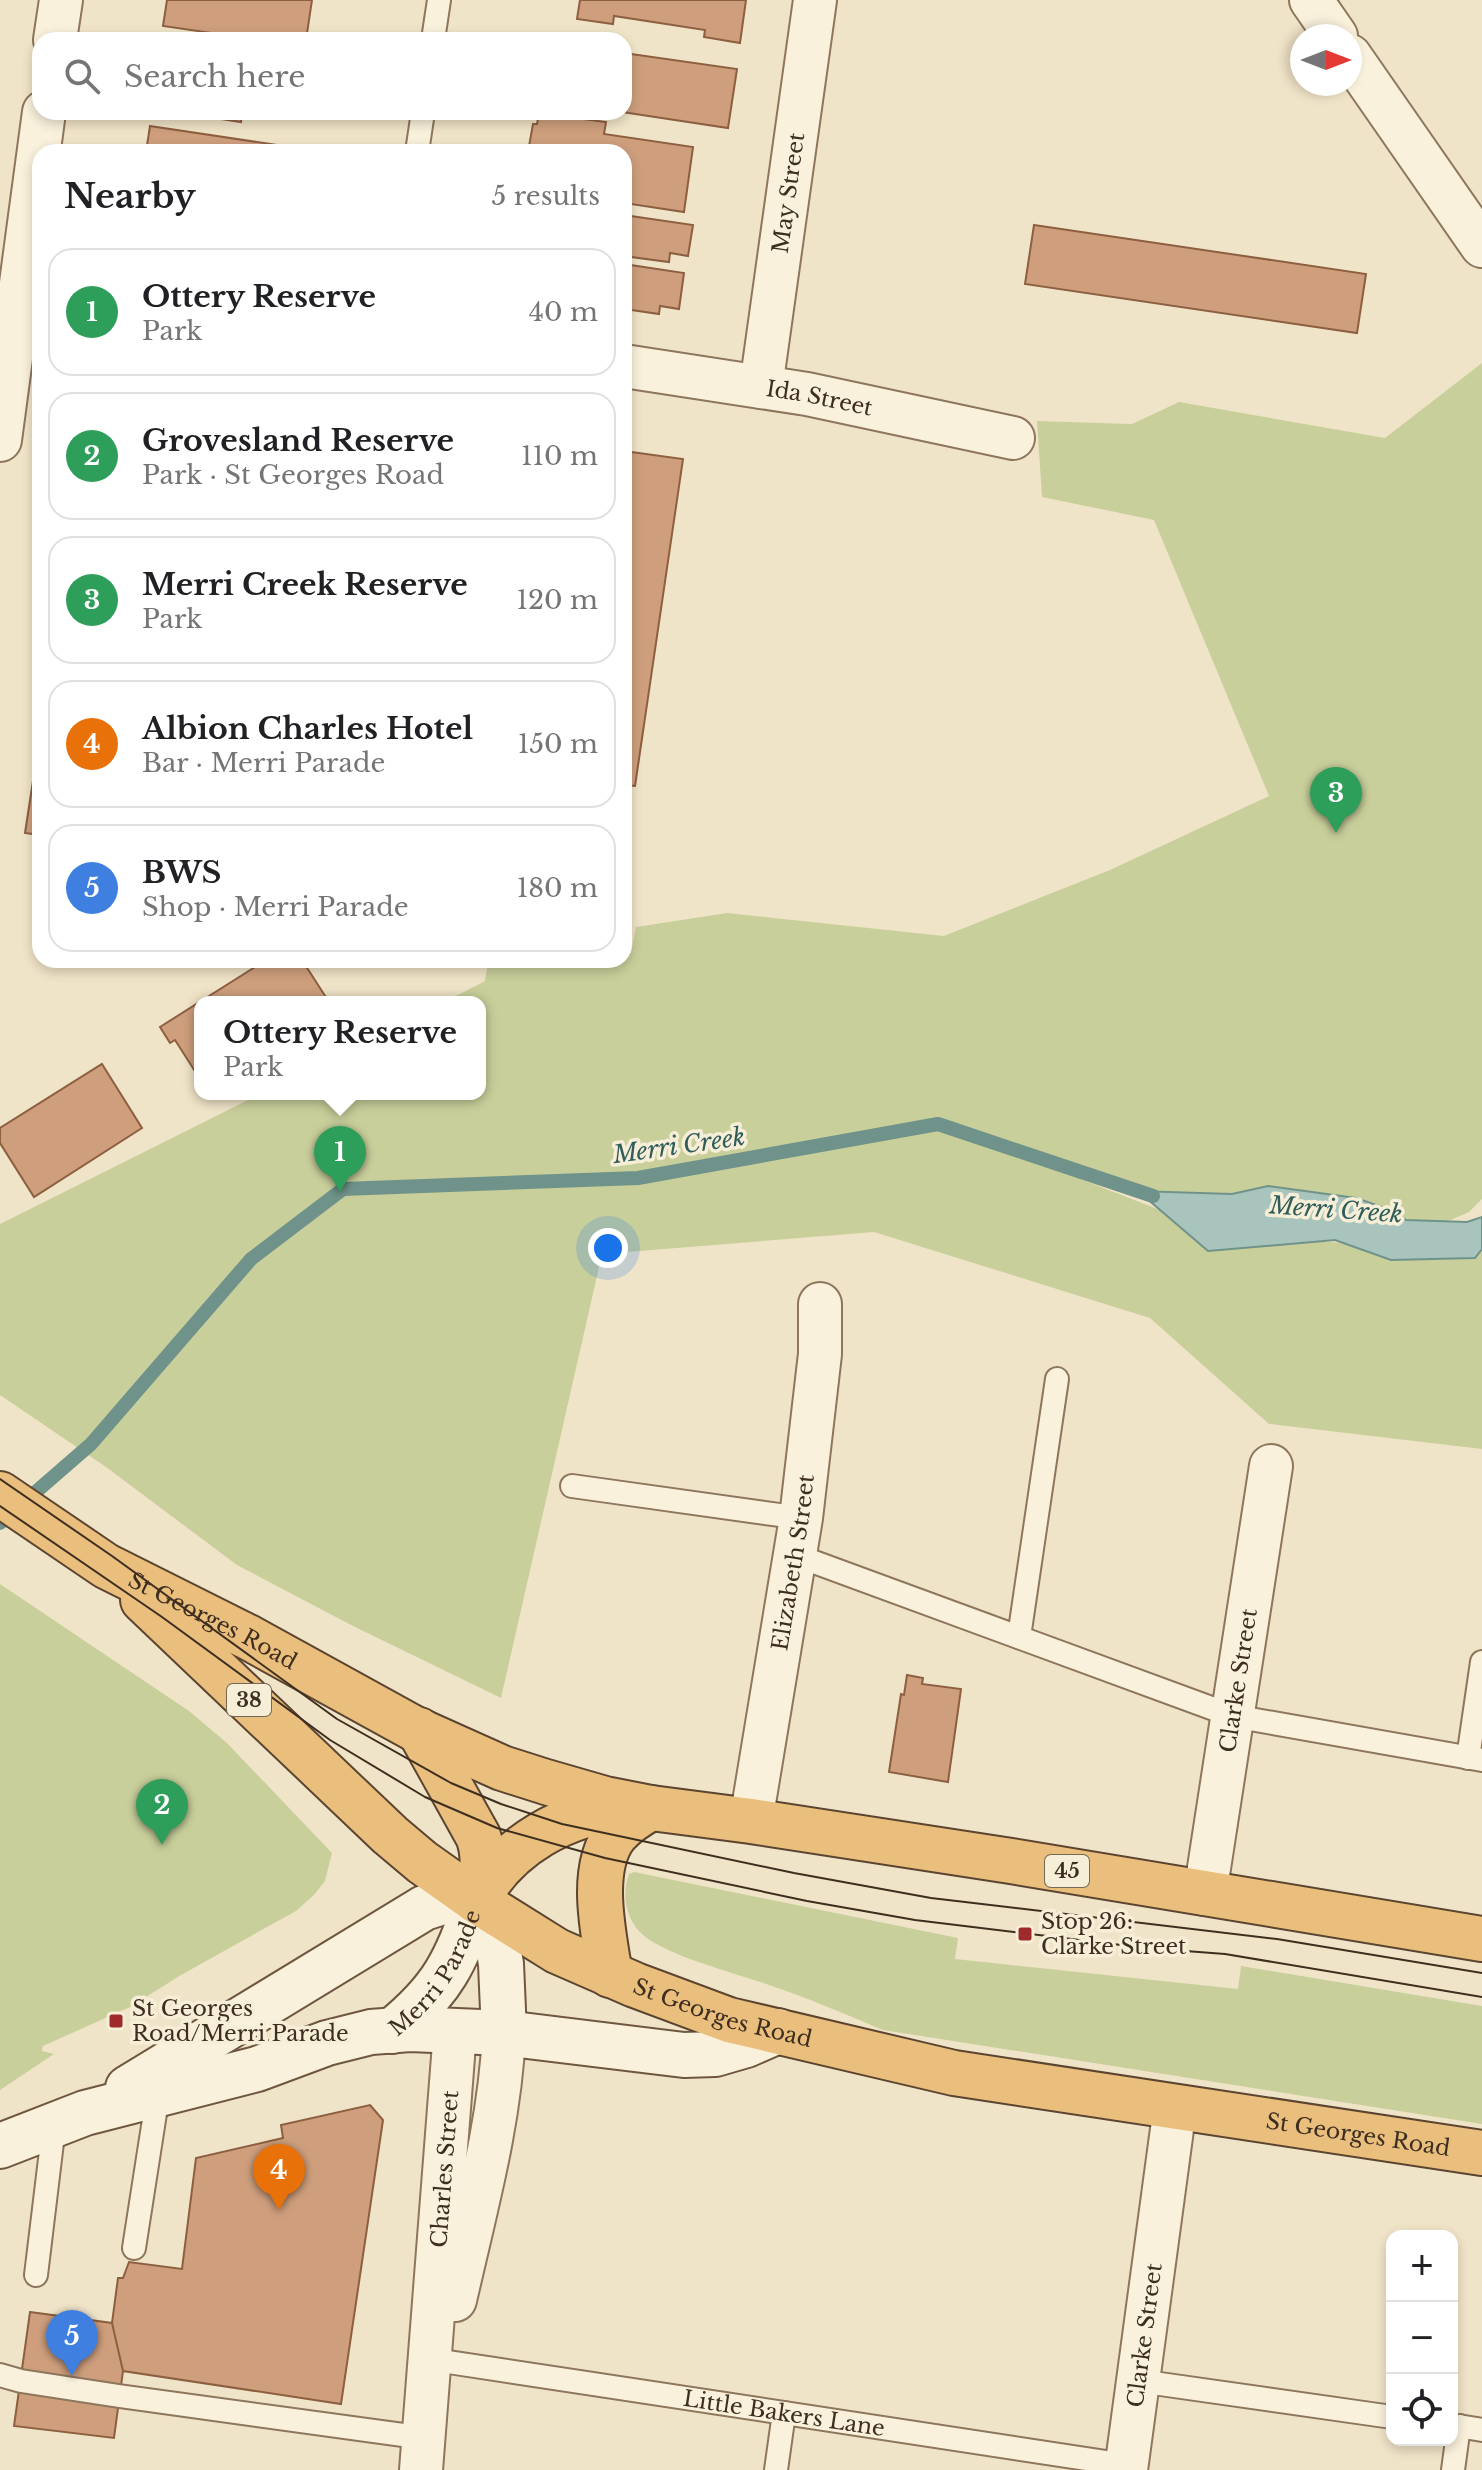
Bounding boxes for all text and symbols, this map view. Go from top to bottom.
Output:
north arrow [1290,24,1362,96]
search box [32,32,632,120]
icon: search [60,54,104,98]
text: Search here [124,58,305,95]
street label: May Street [767,130,810,255]
text: Nearby [64,175,196,217]
text: 5 results [491,180,600,212]
text: Ottery Reserve [142,278,376,315]
text: 1 [86,296,98,328]
text: 40 m [529,296,598,328]
text: Park [142,315,202,347]
street label: Ida Street [764,375,876,422]
text: Grovesland Reserve [142,422,454,459]
text: 2 [84,440,100,472]
text: 110 m [521,440,598,472]
text: Park · St Georges Road [142,459,444,491]
text: Merri Creek Reserve [142,566,468,603]
text: 3 [84,584,100,616]
text: 120 m [516,584,598,616]
text: Park [142,603,202,635]
text: Albion Charles Hotel [142,710,473,747]
text: 4 [83,728,101,760]
text: 150 m [518,728,598,760]
text: Bar · Merri Parade [142,747,385,779]
pin: 3 [1310,767,1362,833]
text: BWS [142,854,221,891]
text: 5 [84,872,100,904]
text: 180 m [517,872,598,904]
text: Shop · Merri Parade [142,891,409,923]
popup [194,996,486,1100]
text: Ottery Reserve [223,1014,457,1051]
text: Park [223,1051,283,1083]
water label: Merri Creek [610,1122,747,1169]
pin: 1 [314,1126,366,1192]
water label: Merri Creek [1268,1190,1403,1229]
your location [588,1228,628,1268]
street label: Elizabeth Street [766,1472,820,1653]
street label: St Georges Road [124,1566,302,1675]
street label: Clarke Street [1214,1606,1263,1755]
road number: 38 [227,1684,271,1716]
pin: 2 [136,1779,188,1845]
road number: 45 [1045,1855,1089,1887]
street label: Merri Parade [384,1906,487,2042]
place label: Stop 26: Clarke Street [1041,1908,1187,1960]
marker: Stop 26: Clarke Street [1016,1925,1034,1943]
street label: St Georges Road [630,1973,815,2053]
place label: St Georges Road/Merri Parade [132,1995,349,2047]
marker: St Georges Road/Merri Parade [107,2012,125,2030]
street label: Charles Street [425,2089,464,2249]
street label: St Georges Road [1264,2107,1452,2162]
pin: 4 [253,2144,305,2210]
map controls [1386,2230,1458,2446]
button: + [1386,2230,1458,2302]
street label: Clarke Street [1122,2261,1168,2409]
button: − [1386,2302,1458,2374]
pin: 5 [46,2310,98,2376]
button: locate [1386,2374,1458,2446]
street label: Little Bakers Lane [681,2385,887,2442]

